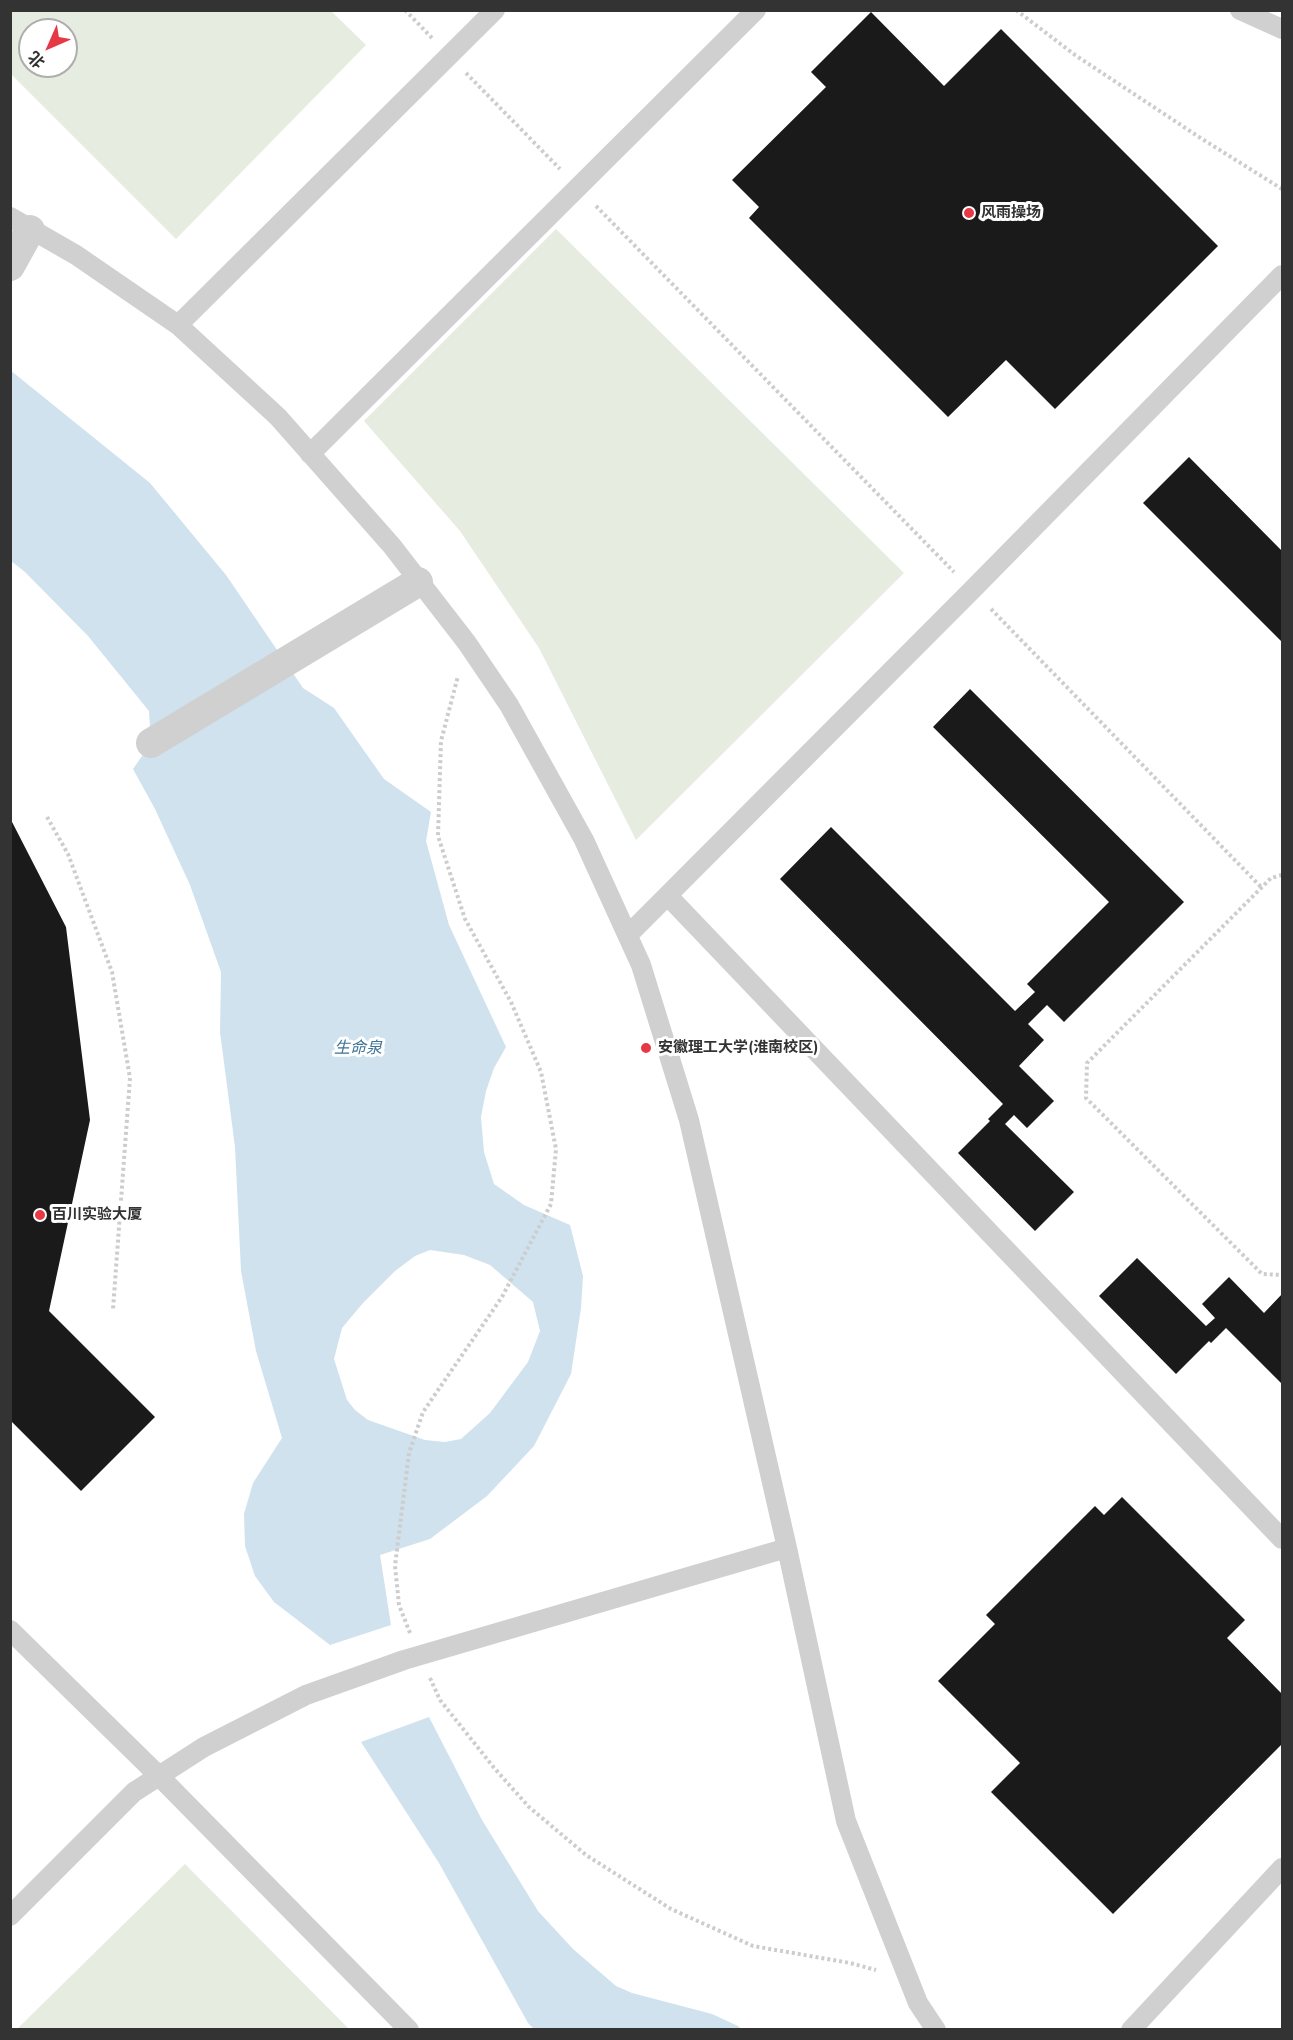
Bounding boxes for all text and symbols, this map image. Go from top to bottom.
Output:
north arrow [18,18,78,78]
text: 北 [23,46,50,73]
place label: 风雨操场 [981,204,1041,222]
marker: 风雨操场 [962,206,976,220]
water label: 生命泉 [334,1039,382,1059]
place label: 安徽理工大学(淮南校区) [658,1039,819,1057]
marker: 安徽理工大学(淮南校区) [639,1041,653,1055]
place label: 百川实验大厦 [52,1206,142,1224]
marker: 百川实验大厦 [33,1208,47,1222]

